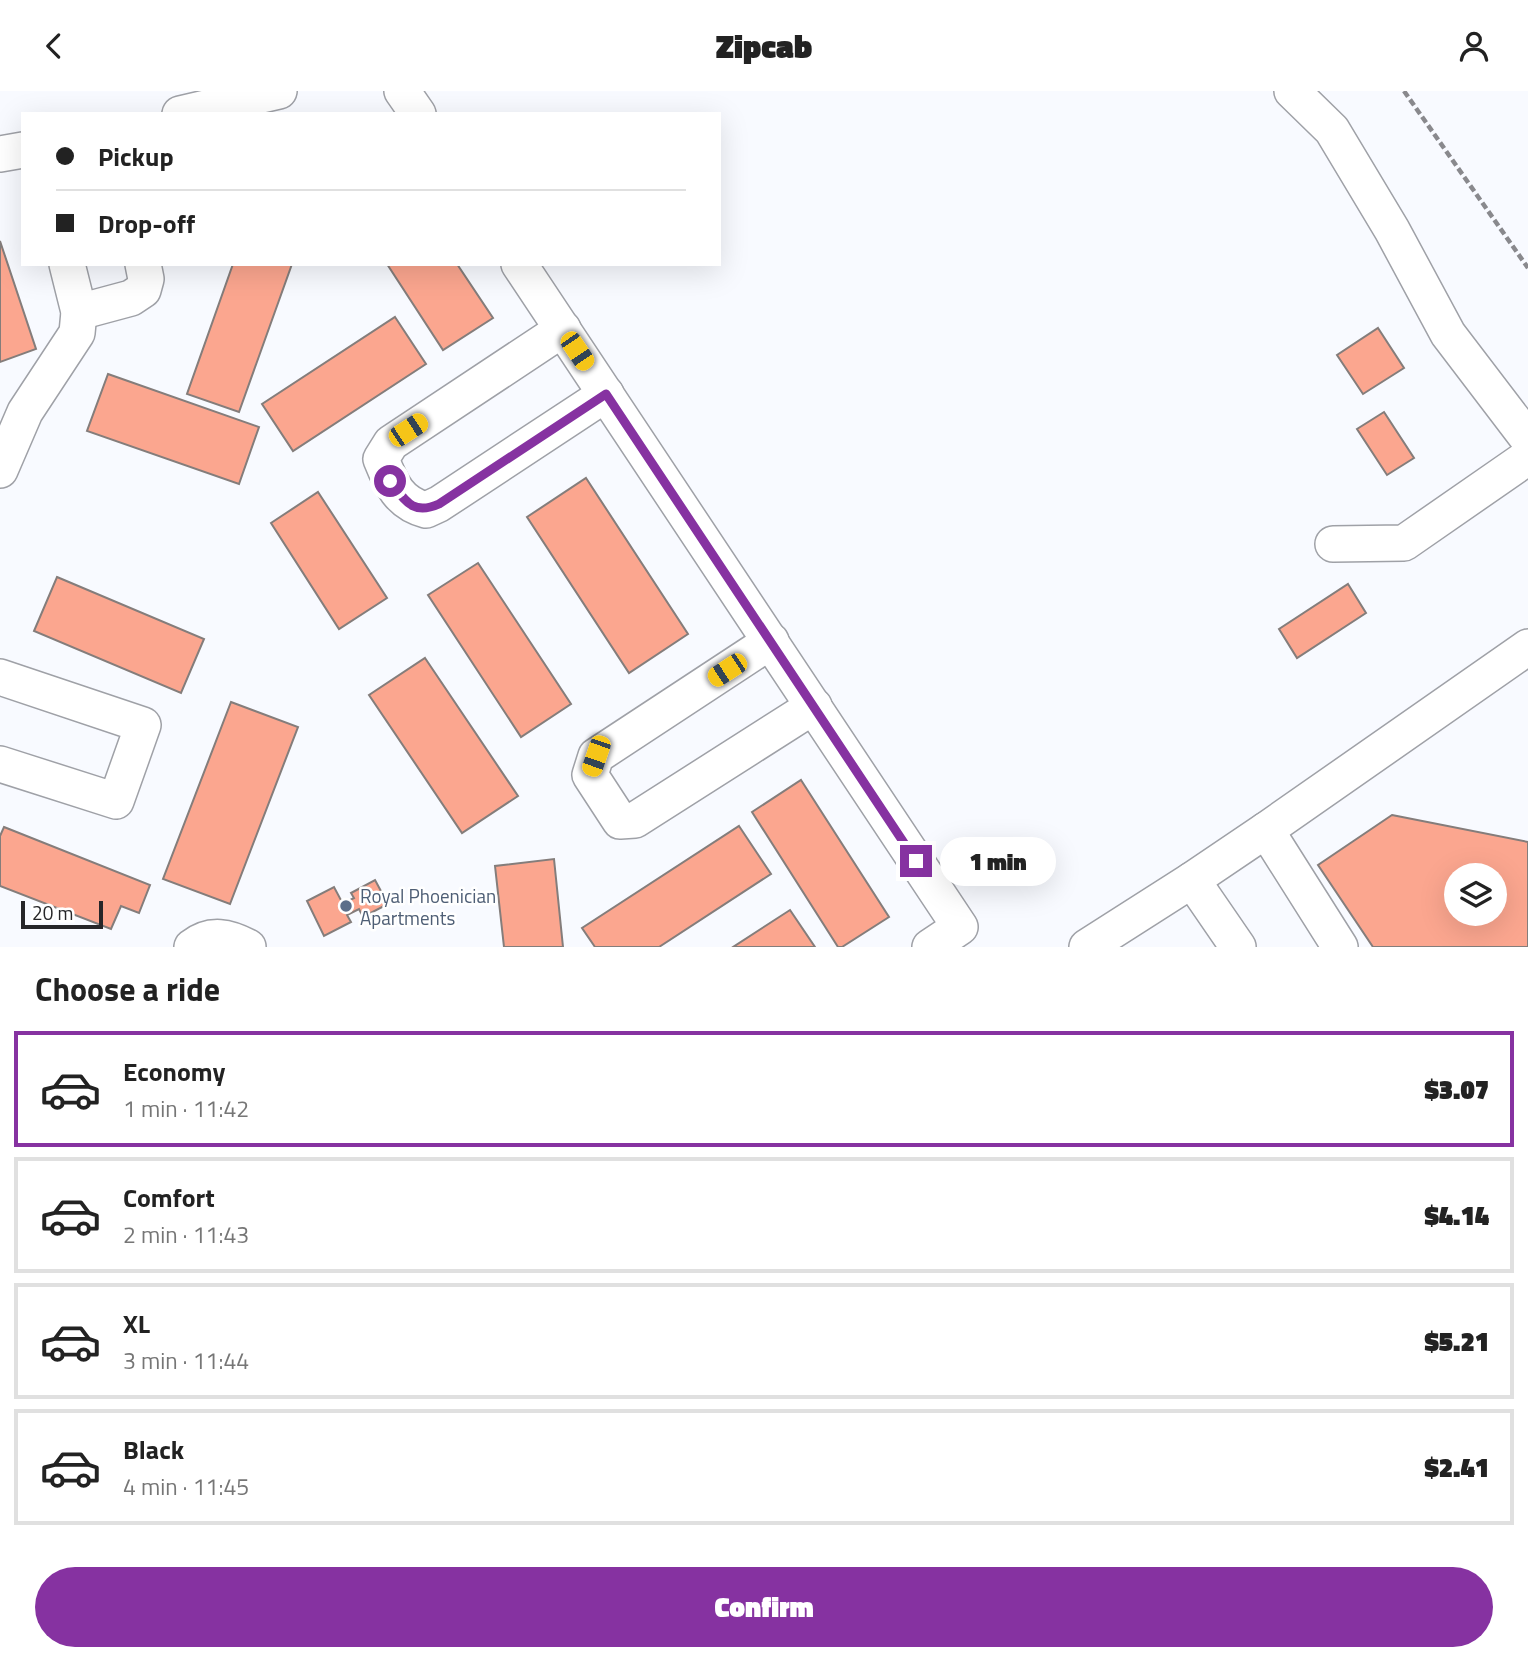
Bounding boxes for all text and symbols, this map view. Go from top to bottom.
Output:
text: Zipcab [716,22,812,70]
icon: back [35,27,73,65]
icon: person [1455,27,1493,65]
text: Pickup [98,137,174,176]
text: Drop-off [98,204,195,243]
car [557,328,598,374]
car [385,410,432,450]
route start [374,465,406,497]
car [704,650,751,690]
car [580,733,613,779]
callout: 1 min [940,837,1056,885]
text: 1 min [969,844,1027,879]
route end [900,845,932,877]
map controls [1444,863,1507,926]
button: layers [1444,863,1507,926]
place label: Royal Phoenician Apartments [360,881,496,932]
scale bar [21,898,103,930]
text: 20 m [32,898,73,927]
marker: Royal Phoenician Apartments [338,898,354,914]
text: Choose a ride [35,965,220,1013]
text: Economy [123,1052,225,1091]
icon: car [39,1058,102,1121]
text: $3.07 [1424,1070,1489,1109]
text: 1 min · 11:42 [123,1091,249,1126]
text: Comfort [123,1178,215,1217]
icon: car [39,1184,102,1247]
text: $4.14 [1424,1196,1489,1235]
text: 2 min · 11:43 [123,1217,249,1252]
text: XL [123,1304,150,1343]
icon: car [39,1310,102,1373]
text: $5.21 [1424,1322,1489,1361]
text: 3 min · 11:44 [123,1343,249,1378]
text: Black [123,1430,184,1469]
icon: car [39,1436,102,1499]
text: $2.41 [1424,1448,1489,1487]
text: 4 min · 11:45 [123,1469,249,1504]
button: Confirm [35,1567,1493,1647]

